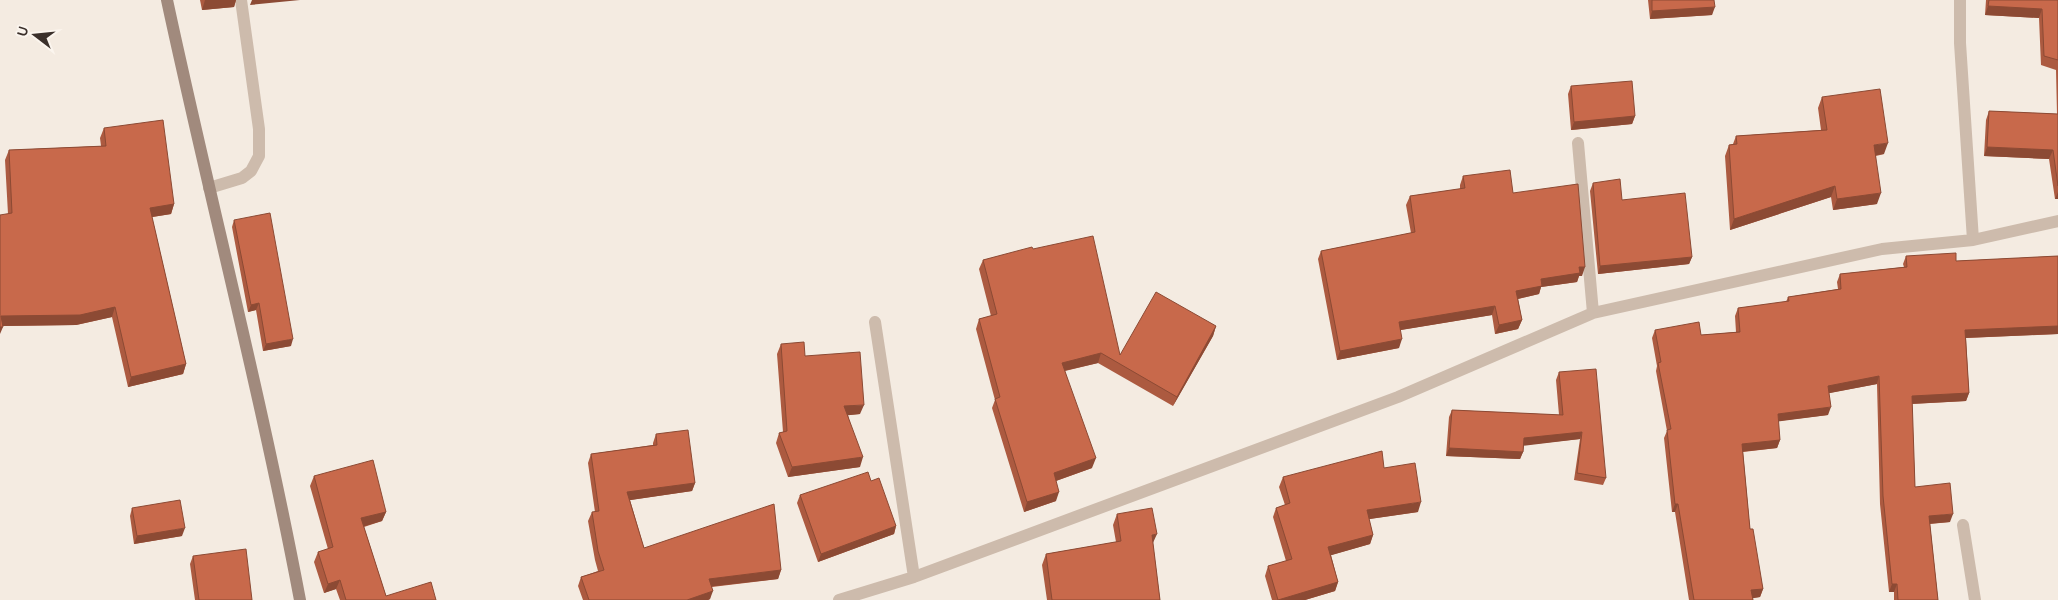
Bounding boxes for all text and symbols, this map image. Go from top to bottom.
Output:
north arrow [10,10,60,60]
text: U [12,24,33,39]

